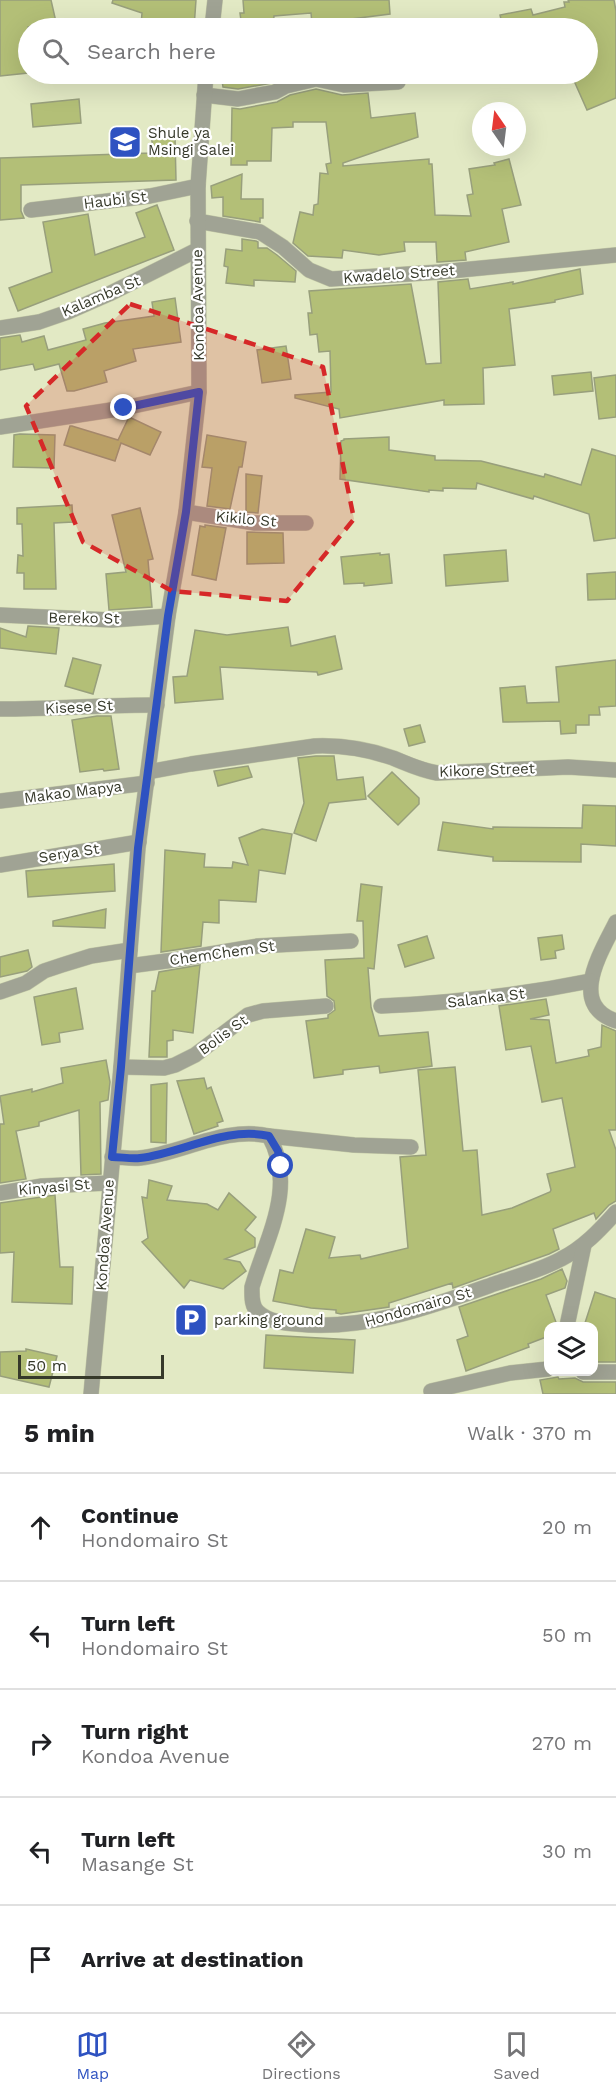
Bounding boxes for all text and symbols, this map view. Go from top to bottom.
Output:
search box [18,18,598,84]
icon: search [39,35,72,68]
text: Search here [87,39,216,64]
north arrow [472,102,526,156]
school or university icon: Shule ya Msingi Salei [107,124,143,160]
place label: Shule ya Msingi Salei [148,124,234,159]
street label: Haubi St [83,187,148,213]
street label: Kondoa Avenue [188,249,208,361]
street label: Kwadelo Street [342,261,456,287]
street label: Kalamba St [59,271,144,321]
route end [110,394,136,420]
street label: Kikilo St [215,507,278,531]
street label: Bereko St [48,608,120,628]
street label: Kisese St [45,696,114,718]
street label: Kikore Street [439,759,536,781]
street label: Makao Mapya [23,777,124,807]
street label: Serya St [37,839,101,867]
street label: ChemChem St [168,937,276,969]
street label: Salanka St [446,984,526,1012]
street label: Bolis St [195,1011,252,1059]
route start [267,1152,293,1178]
street label: Kinyasi St [17,1175,91,1199]
street label: Kondoa Avenue [92,1179,118,1291]
street label: Hondomairo St [363,1283,474,1331]
parking icon: parking ground [173,1302,209,1338]
place label: parking ground [214,1311,324,1329]
map controls [544,1322,598,1376]
button: layers [544,1322,598,1376]
scale bar [18,1352,164,1380]
text: 50 m [27,1356,67,1375]
text: 5 min [24,1418,95,1448]
text: Walk · 370 m [467,1421,592,1445]
text: Continue [81,1503,179,1528]
icon: ahead [24,1511,57,1544]
text: 20 m [542,1515,592,1539]
text: Hondomairo St [81,1528,228,1552]
text: Turn left [81,1611,175,1636]
icon: left [24,1619,57,1652]
text: 50 m [542,1623,592,1647]
text: Hondomairo St [81,1636,228,1660]
text: Turn right [81,1719,188,1744]
icon: right [24,1727,57,1760]
text: 270 m [532,1731,592,1755]
text: Kondoa Avenue [81,1744,230,1768]
text: Turn left [81,1827,175,1852]
icon: left [24,1835,57,1868]
text: 30 m [542,1839,592,1863]
text: Masange St [81,1852,194,1876]
icon: arrive [24,1943,57,1976]
text: Arrive at destination [81,1947,304,1972]
tab: Map [76,2028,109,2083]
tab: Directions [262,2028,341,2083]
tab: Saved [493,2028,540,2083]

